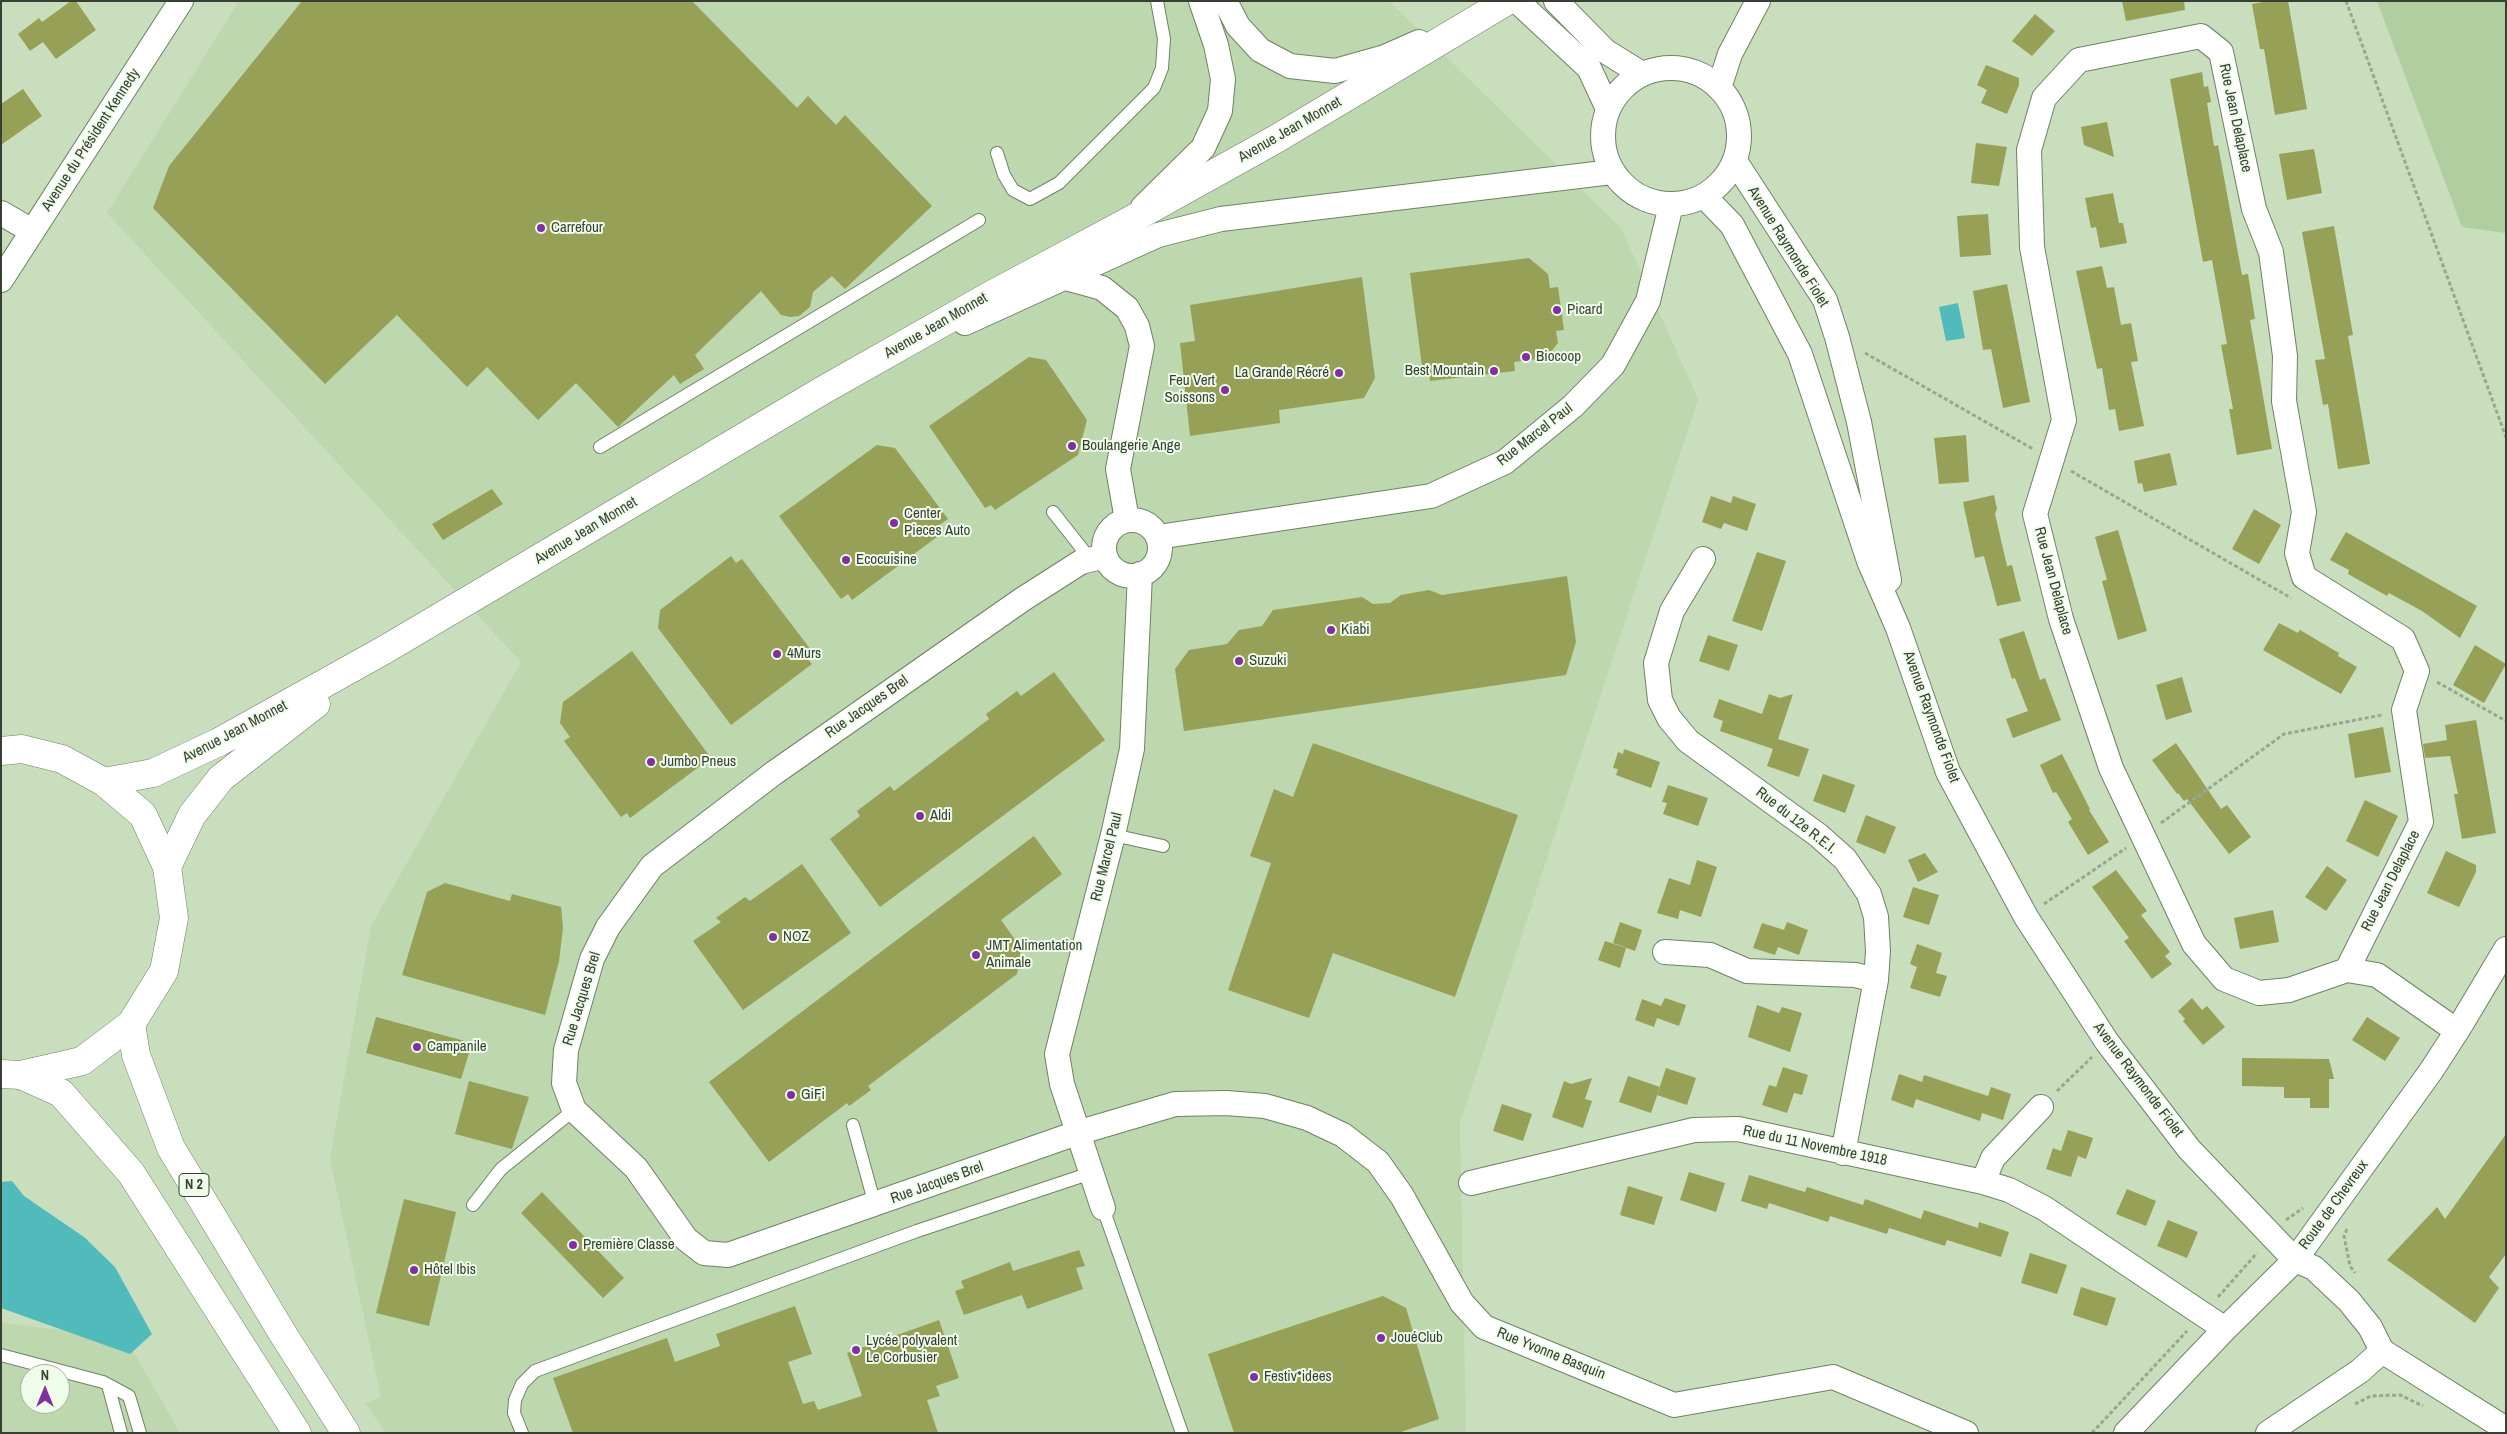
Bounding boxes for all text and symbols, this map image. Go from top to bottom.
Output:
street label: Rue Jean Delaplace [2215,62,2255,174]
street label: Avenue du Président Kennedy [38,65,144,215]
street label: Avenue Jean Monnet [1235,93,1345,167]
street label: Avenue Raymonde Fiolet [1744,183,1832,311]
place label: Carrefour [551,219,603,237]
marker: Carrefour [535,222,547,234]
street label: Avenue Jean Monnet [881,289,991,363]
place label: Picard [1567,301,1603,319]
marker: Picard [1551,304,1563,316]
place label: Biocoop [1536,348,1581,366]
marker: Biocoop [1520,351,1532,363]
place label: Best Mountain [1405,362,1484,380]
place label: La Grande Récré [1235,364,1329,382]
marker: Best Mountain [1488,365,1500,377]
marker: La Grande Récré [1333,367,1345,379]
place label: Feu Vert Soissons [1164,372,1215,407]
marker: Feu Vert Soissons [1219,384,1231,396]
street label: Rue Marcel Paul [1494,400,1576,470]
place label: Boulangerie Ange [1082,437,1180,455]
marker: Boulangerie Ange [1066,440,1078,452]
street label: Avenue Jean Monnet [532,493,640,569]
place label: Center Pieces Auto [904,505,970,540]
marker: Center Pieces Auto [888,517,900,529]
street label: Rue Jean Delaplace [2030,525,2076,637]
place label: Ecocuisine [856,551,917,569]
marker: Ecocuisine [840,554,852,566]
place label: Kiabi [1341,621,1370,639]
marker: Kiabi [1325,624,1337,636]
place label: 4Murs [787,645,821,663]
marker: 4Murs [771,648,783,660]
street label: Avenue Raymonde Fiolet [1899,649,1963,785]
place label: Suzuki [1249,652,1287,670]
marker: Suzuki [1233,655,1245,667]
street label: Rue Jacques Brel [822,672,912,742]
street label: Avenue Jean Monnet [180,697,290,767]
place label: Jumbo Pneus [661,753,736,771]
marker: Jumbo Pneus [645,756,657,768]
street label: Rue du 12e R.E.I. [1752,784,1840,858]
place label: Aldi [930,807,951,825]
marker: Aldi [914,810,926,822]
street label: Rue Marcel Paul [1087,811,1127,903]
street label: Rue Jean Delaplace [2358,828,2424,934]
place label: NOZ [783,928,809,946]
marker: NOZ [767,931,779,943]
place label: JMT Alimentation Animale [986,937,1082,972]
marker: JMT Alimentation Animale [970,949,982,961]
street label: Rue Jacques Brel [559,950,605,1048]
street label: Avenue Raymonde Fiolet [2089,1019,2187,1141]
place label: Campanile [427,1038,486,1056]
marker: Campanile [411,1041,423,1053]
place label: GiFi [801,1086,825,1104]
marker: GiFi [785,1089,797,1101]
street label: Rue du 11 Novembre 1918 [1741,1122,1889,1170]
street label: Route de Chevreux [2296,1157,2372,1253]
street label: Rue Jacques Brel [888,1158,986,1208]
road number: N 2 [179,1174,209,1196]
place label: Première Classe [583,1236,675,1254]
marker: Première Classe [567,1239,579,1251]
place label: Hôtel Ibis [424,1261,476,1279]
marker: Hôtel Ibis [408,1264,420,1276]
street label: Rue Yvonne Basquin [1494,1324,1608,1384]
place label: JouéClub [1391,1329,1443,1347]
place label: Lycée polyvalent Le Corbusier [866,1332,957,1367]
marker: JouéClub [1375,1332,1387,1344]
marker: Lycée polyvalent Le Corbusier [850,1344,862,1356]
north arrow [20,1364,70,1414]
text: N [41,1366,49,1384]
place label: Festiv*idees [1264,1368,1332,1386]
marker: Festiv*idees [1248,1371,1260,1383]

